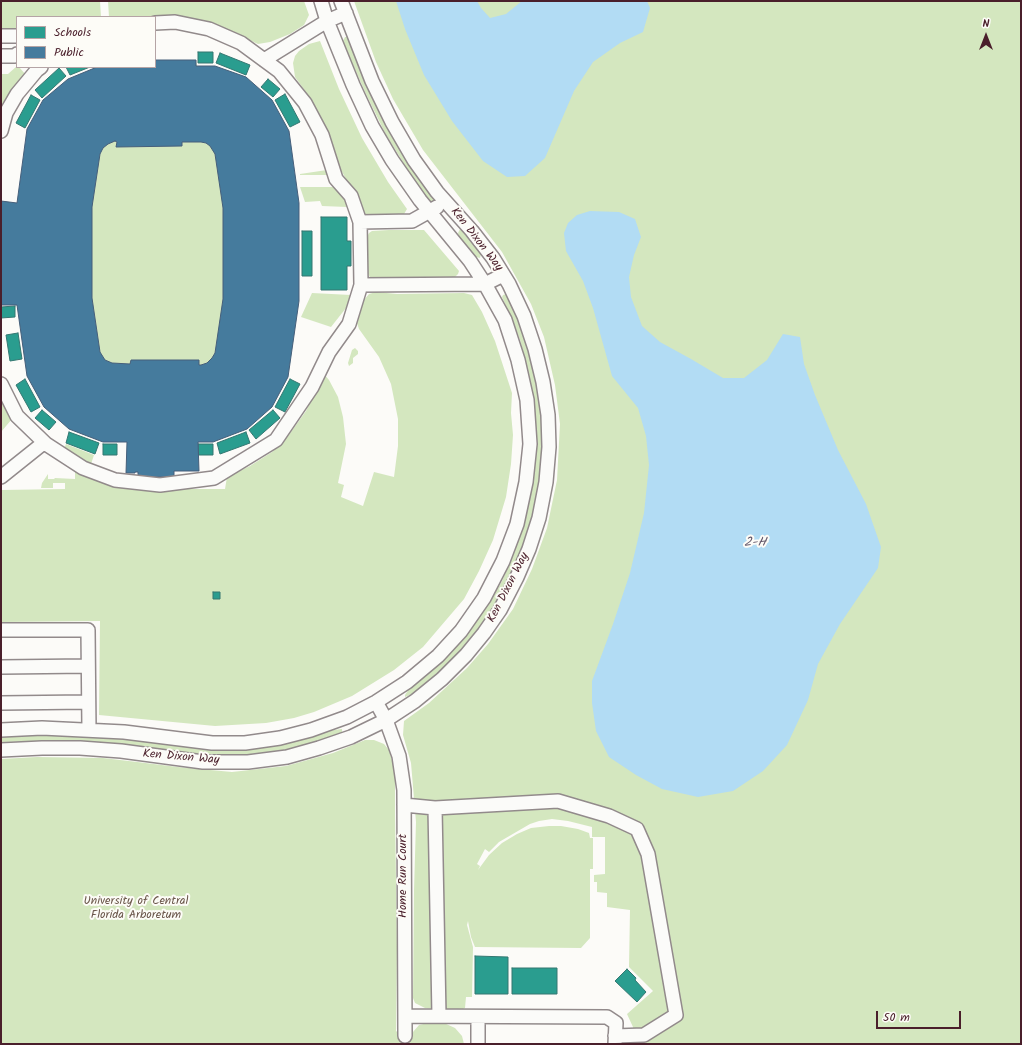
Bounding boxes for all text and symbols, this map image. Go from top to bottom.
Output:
text: N [983,15,989,33]
legend [16,16,156,68]
north arrow [966,16,1006,56]
text: Schools [54,23,91,42]
text: Public [54,43,84,62]
street label: Ken Dixon Way [447,205,505,275]
water label: 2-H [744,536,766,552]
street label: Ken Dixon Way [485,551,533,625]
street label: Ken Dixon Way [142,747,220,769]
street label: Home Run Court [397,834,411,918]
park label: University of Central Florida Arboretum [84,895,188,923]
scale bar [878,1003,963,1029]
text: 50 m [883,1008,910,1027]

